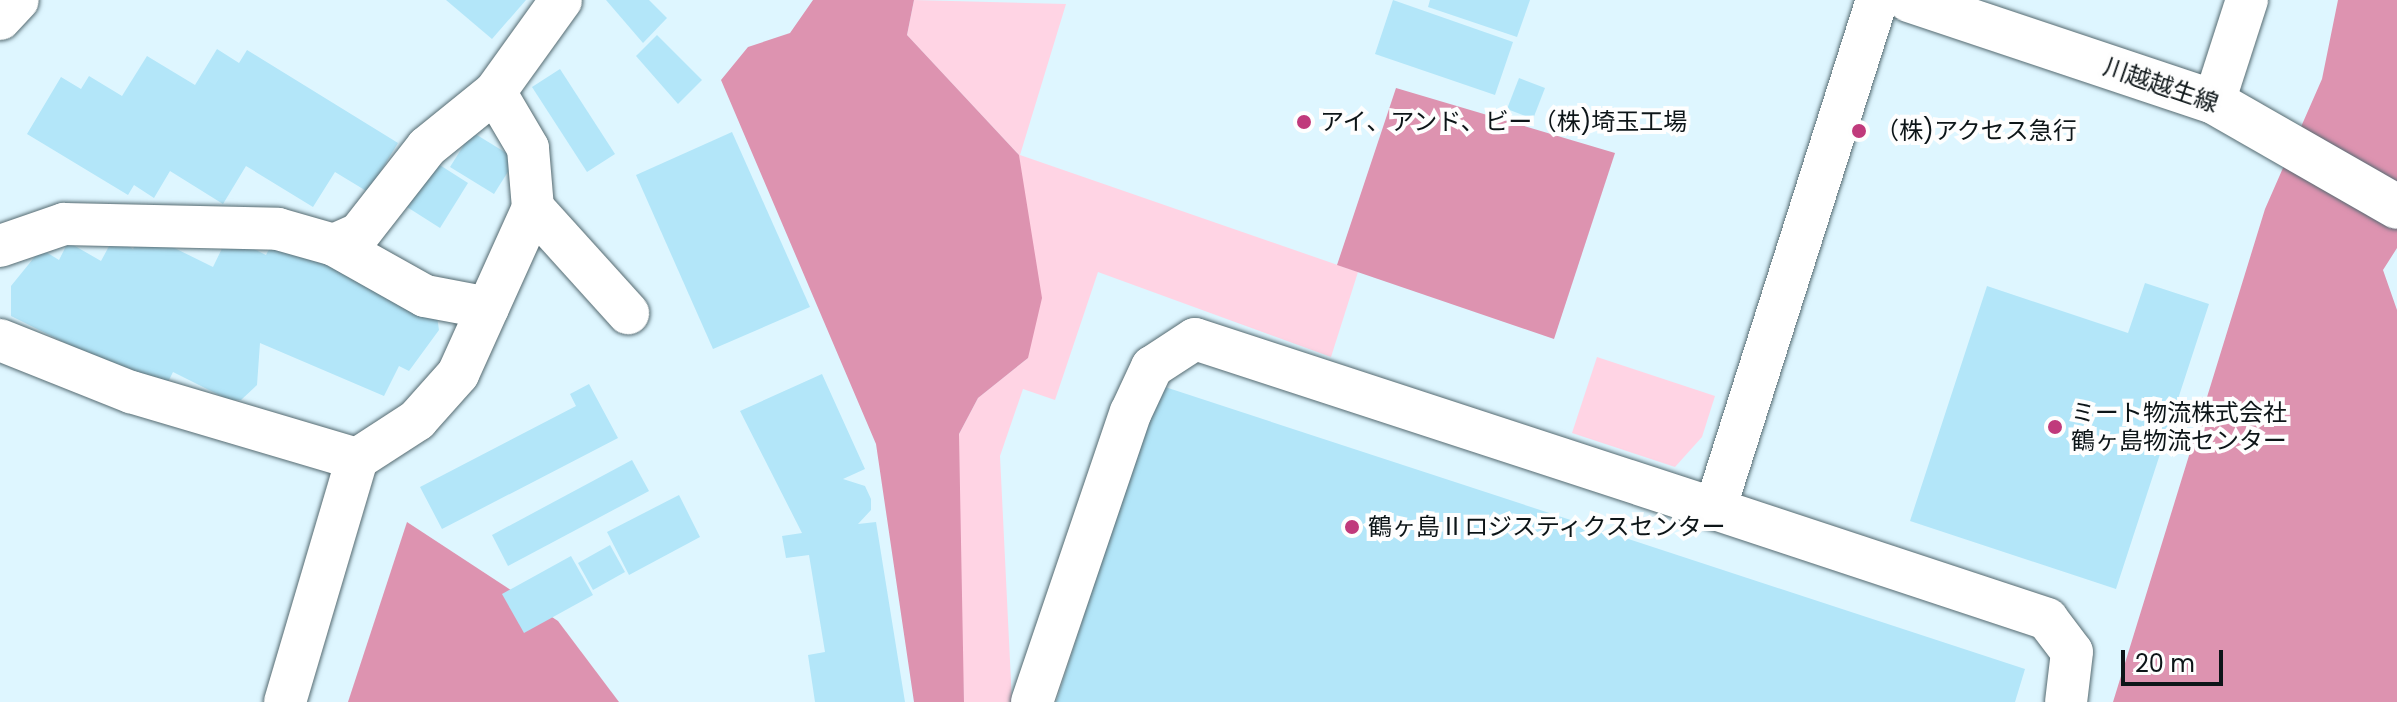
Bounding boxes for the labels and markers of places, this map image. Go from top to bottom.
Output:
place label: アイ、アンド、ビー（株)埼玉工場 [1320,108,1689,136]
marker: アイ、アンド、ビー（株)埼玉工場 [1295,113,1313,131]
place label: （株)アクセス急行 [1875,117,2078,145]
marker: （株)アクセス急行 [1850,122,1868,140]
place label: ミート物流株式会社 鶴ヶ島物流センター [2071,399,2287,455]
marker: ミート物流株式会社 鶴ヶ島物流センター [2046,418,2064,436]
place label: 鶴ヶ島Ⅱロジスティクスセンター [1368,513,1728,541]
marker: 鶴ヶ島Ⅱロジスティクスセンター [1343,518,1361,536]

